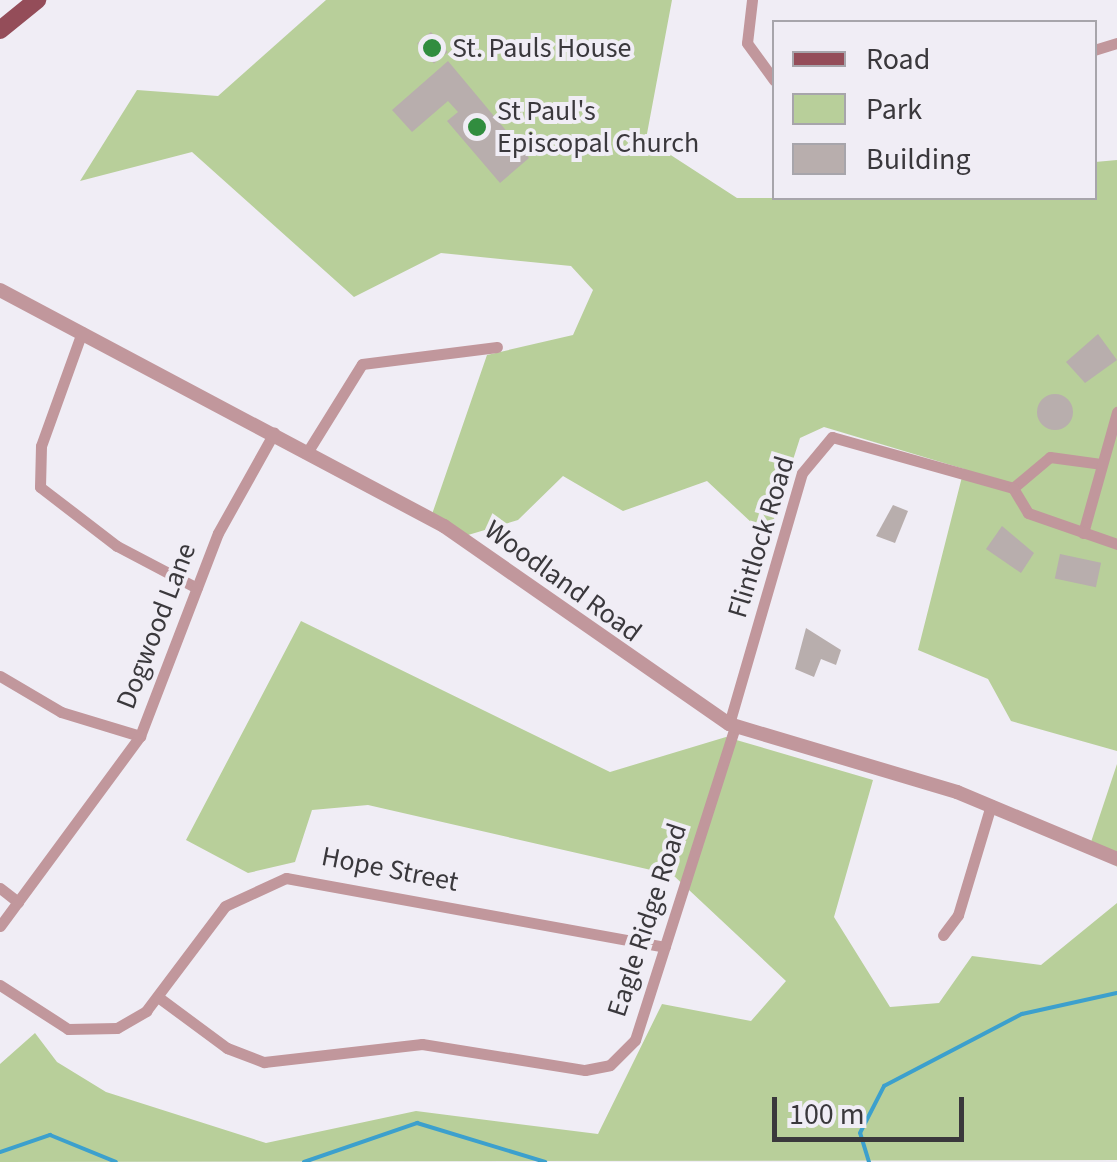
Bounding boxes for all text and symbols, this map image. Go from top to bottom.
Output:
legend [772,20,1097,200]
place label: St. Pauls House [452,31,631,65]
marker: St. Pauls House [421,37,443,59]
text: Road [866,38,930,81]
text: Park [866,88,922,131]
place label: St Paul's Episcopal Church [497,94,699,160]
marker: St Paul's Episcopal Church [466,116,488,138]
text: Building [866,138,971,181]
street label: Flintlock Road [720,452,802,622]
street label: Woodland Road [478,513,648,649]
street label: Dogwood Lane [109,538,203,714]
street label: Eagle Ridge Road [600,819,694,1021]
street label: Hope Street [319,839,461,899]
scale bar [777,1077,970,1139]
text: 100 m [789,1093,865,1136]

